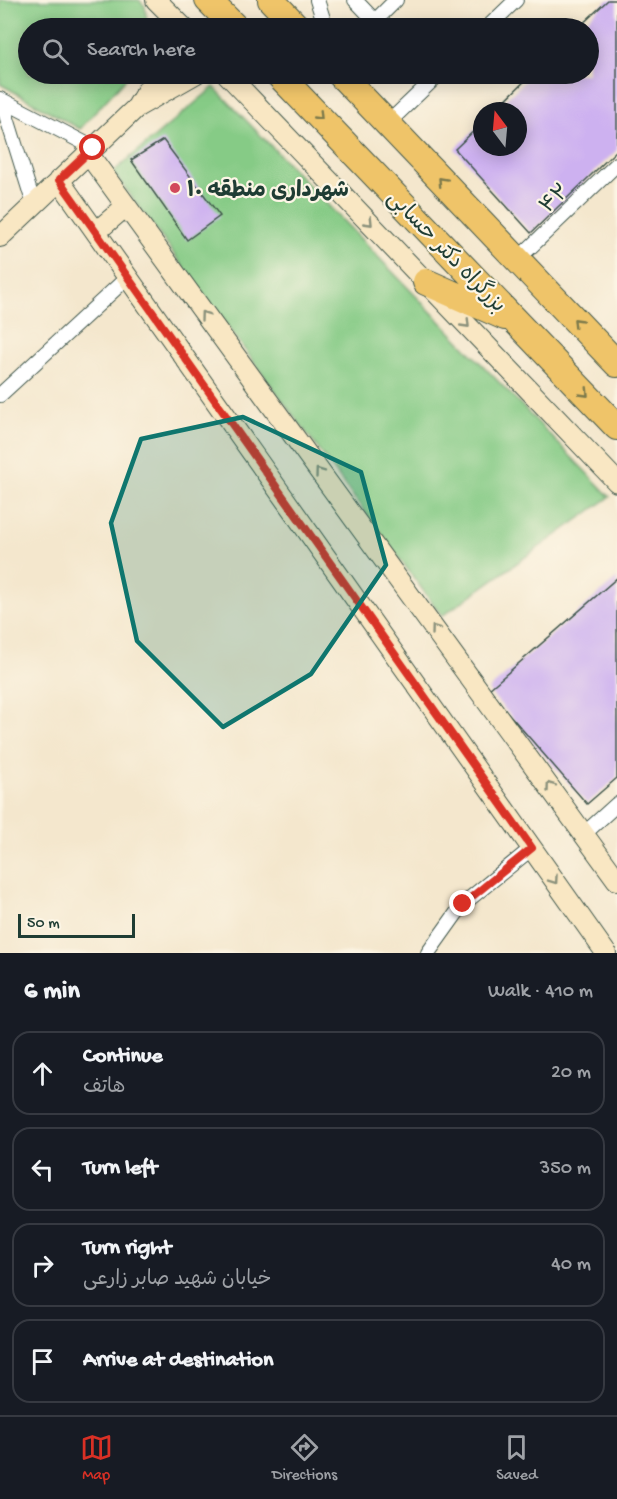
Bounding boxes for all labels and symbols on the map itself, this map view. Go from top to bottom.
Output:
north arrow [473,102,527,156]
one-way arrow [312,109,323,119]
route start [79,134,105,160]
one-way arrow [438,177,449,187]
place label: شهرداری منطقه ۱۰ [187,179,349,205]
street label: ۴۲ [535,180,576,220]
marker: شهرداری منطقه ۱۰ [168,181,182,195]
street label: بزرگراه دکتر حسابی [380,184,512,319]
one-way arrow [362,215,373,226]
one-way arrow [200,310,211,321]
one-way arrow [459,317,470,328]
one-way arrow [573,318,584,329]
one-way arrow [577,386,588,397]
one-way arrow [316,467,327,478]
one-way arrow [431,625,442,636]
one-way arrow [547,782,558,793]
one-way arrow [547,873,558,884]
route end [449,890,475,916]
scale bar [18,911,135,938]

